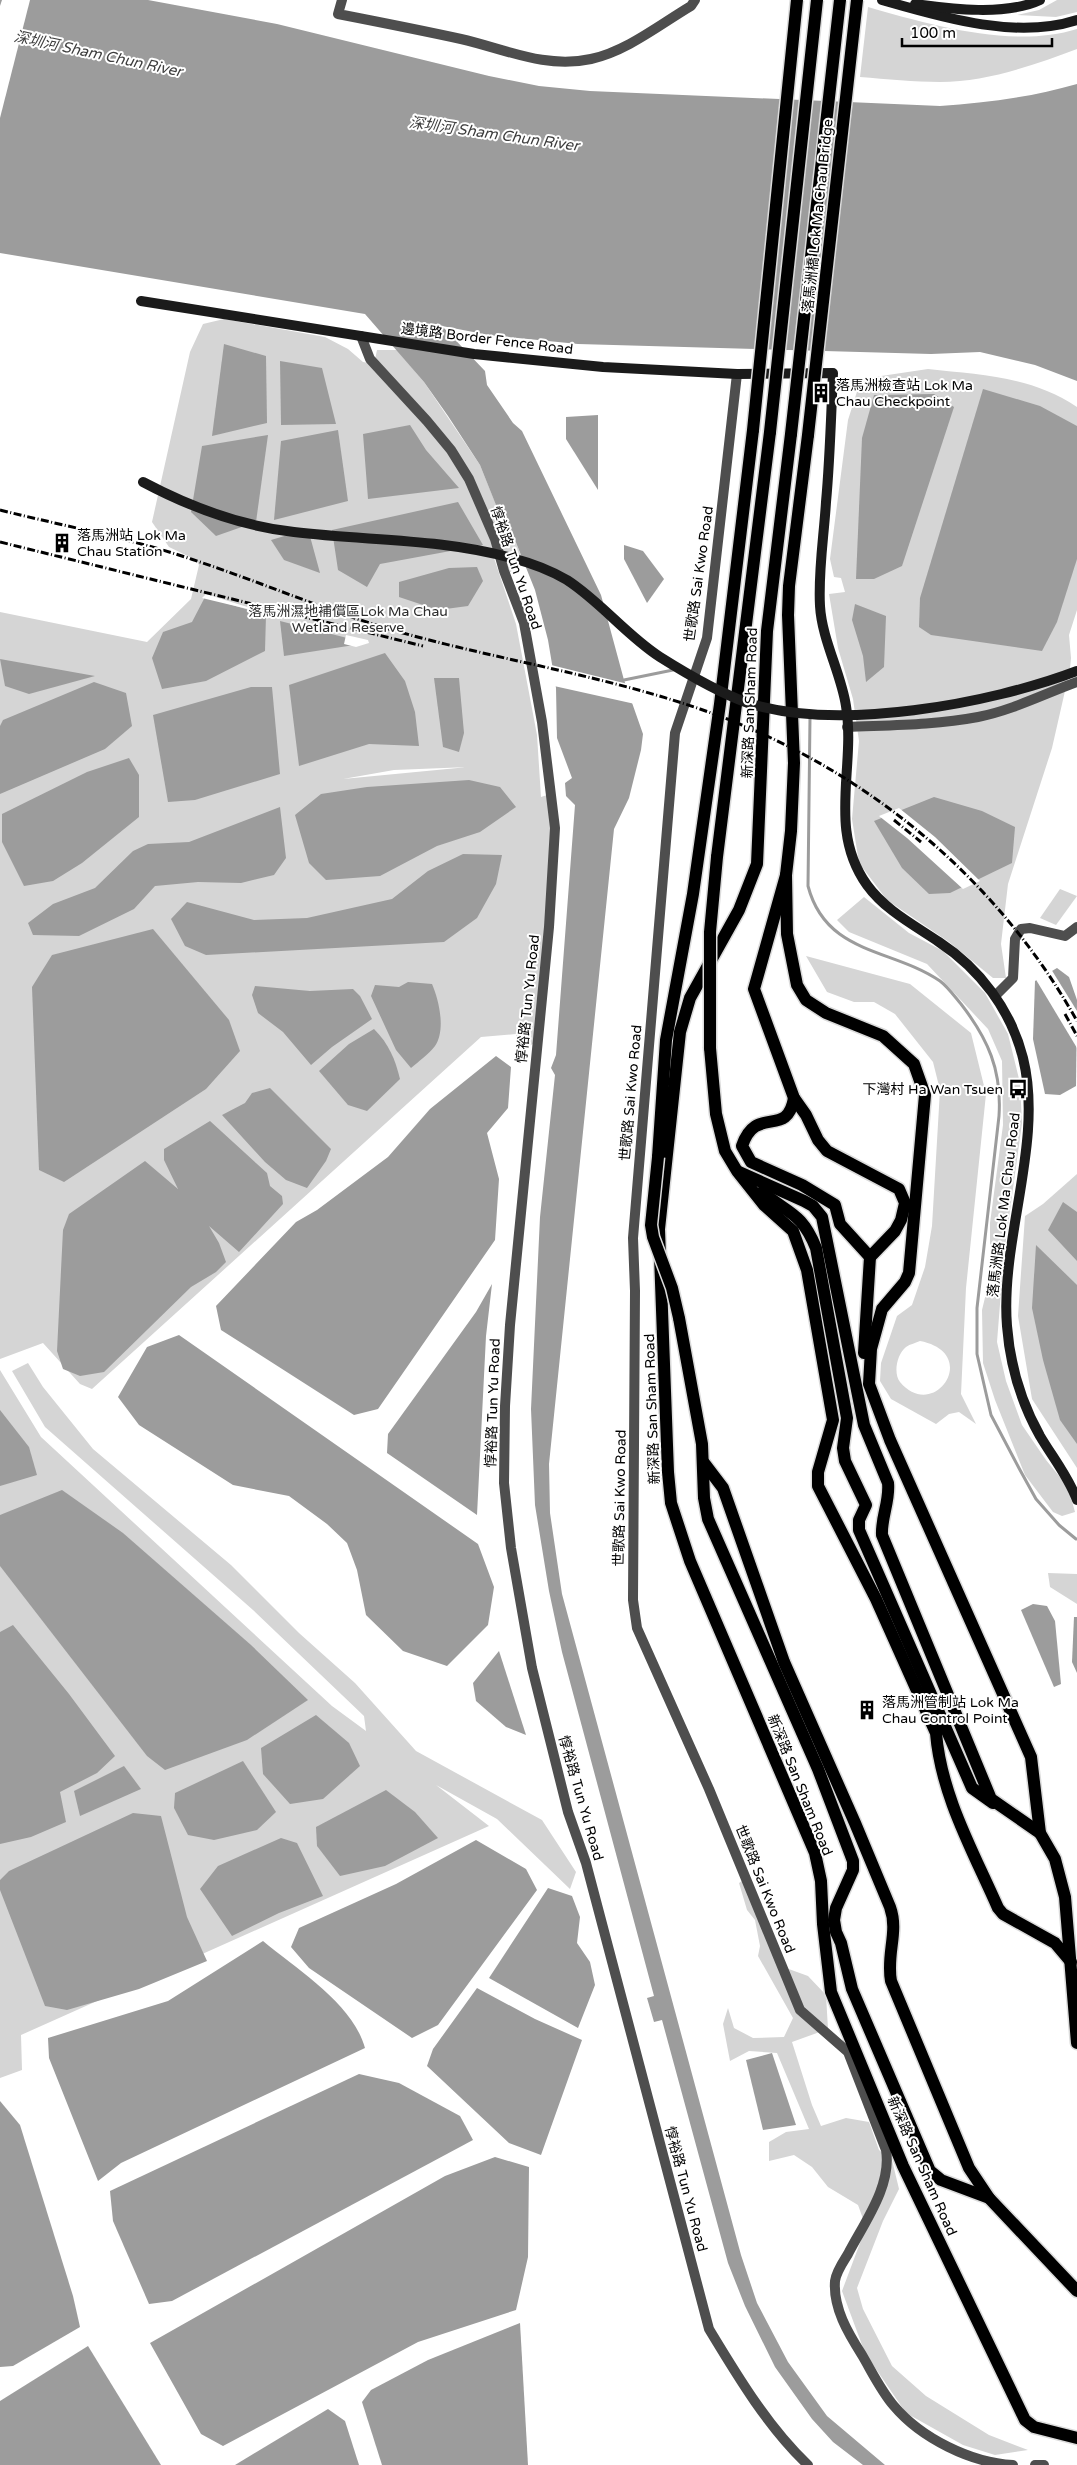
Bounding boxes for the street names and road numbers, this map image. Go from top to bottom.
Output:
street label: 落馬洲橋 Lok Ma Chau Bridge [799,118,837,314]
street label: 邊境路 Border Fence Road [400,320,574,358]
street label: 惇裕路 Tun Yu Road [487,504,545,632]
street label: 世歌路 Sai Kwo Road [681,505,717,643]
street label: 新深路 San Sham Road [739,627,761,779]
street label: 惇裕路 Tun Yu Road [513,934,543,1064]
street label: 世歌路 Sai Kwo Road [617,1024,645,1162]
street label: 落馬洲路 Lok Ma Chau Road [984,1112,1024,1298]
street label: 新深路 San Sham Road [641,1333,663,1485]
street label: 惇裕路 Tun Yu Road [482,1338,504,1468]
street label: 世歌路 Sai Kwo Road [610,1429,630,1567]
street label: 新深路 San Sham Road [764,1712,836,1858]
street label: 惇裕路 Tun Yu Road [555,1733,607,1863]
street label: 世歌路 Sai Kwo Road [731,1822,799,1956]
street label: 新深路 San Sham Road [884,2094,960,2238]
street label: 惇裕路 Tun Yu Road [661,2124,711,2254]

